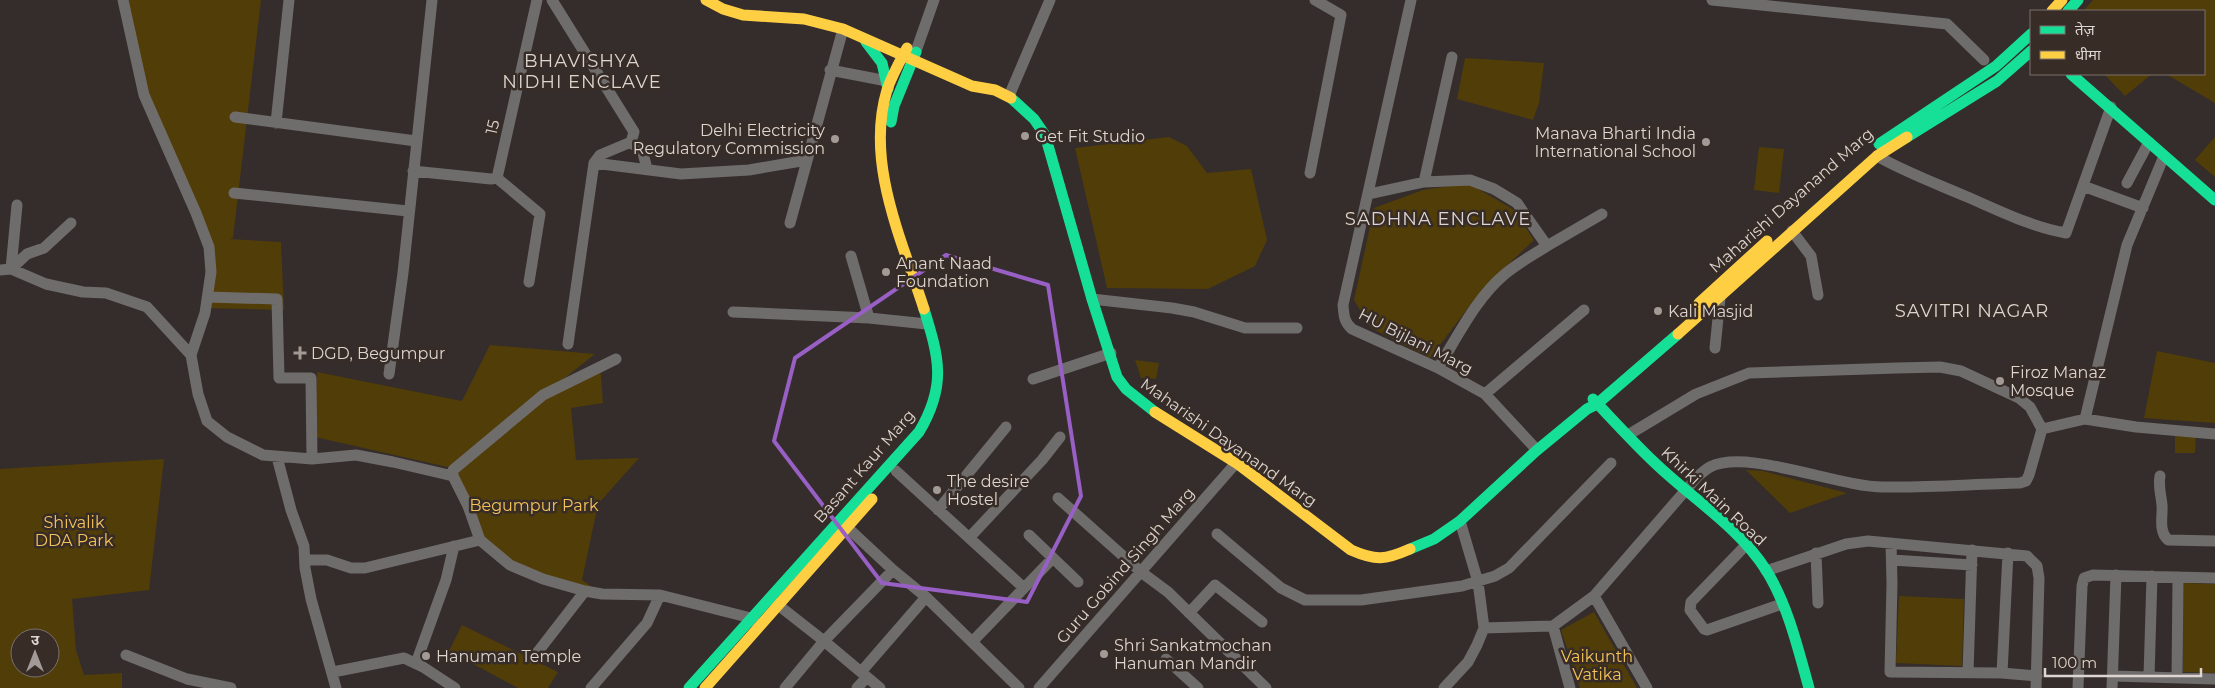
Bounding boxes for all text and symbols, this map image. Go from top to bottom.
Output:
legend [2030,10,2205,75]
text: तेज़ [2075,20,2096,39]
text: धीमा [2075,45,2102,64]
district label: BHAVISHYA NIDHI ENCLAVE [502,50,662,93]
street label: 15 [482,118,503,136]
place label: Delhi Electricity Regulatory Commission [633,121,825,158]
place label: Manava Bharti India International School [1534,124,1696,161]
street label: Maharishi Dayanand Marg [1706,124,1877,277]
place label: Get Fit Studio [1035,127,1145,146]
marker: Get Fit Studio [1019,130,1031,142]
marker: Delhi Electricity Regulatory Commission [829,133,841,145]
marker: Manava Bharti India International School [1700,136,1712,148]
district label: SADHNA ENCLAVE [1345,208,1531,230]
place label: Anant Naad Foundation [896,254,992,291]
marker: Anant Naad Foundation [880,266,892,278]
district label: SAVITRI NAGAR [1895,300,2049,322]
place label: Kali Masjid [1668,302,1753,321]
street label: HU Bijlani Marg [1356,304,1476,378]
marker: Kali Masjid [1652,305,1664,317]
place label: DGD, Begumpur [311,344,446,363]
marker: DGD, Begumpur [293,346,307,360]
place label: Firoz Manaz Mosque [2010,363,2106,400]
street label: Maharishi Dayanand Marg [1137,374,1321,511]
marker: Firoz Manaz Mosque [1994,375,2006,387]
street label: Basant Kaur Marg [810,406,919,527]
street label: Khirki Main Road [1657,443,1770,550]
place label: The desire Hostel [947,472,1029,509]
street label: Guru Gobind Singh Marg [1052,483,1198,647]
marker: The desire Hostel [931,484,943,496]
park label: Begumpur Park [469,496,599,515]
park label: Shivalik DDA Park [35,513,114,550]
north arrow [10,628,60,678]
text: उ [31,631,40,649]
place label: Shri Sankatmochan Hanuman Mandir [1114,636,1272,673]
scale bar [2045,646,2201,678]
place label: Hanuman Temple [436,647,581,666]
park label: Vaikunth Vatika [1561,647,1633,684]
marker: Shri Sankatmochan Hanuman Mandir [1098,648,1110,660]
marker: Hanuman Temple [420,650,432,662]
text: 100 m [2052,653,2097,672]

